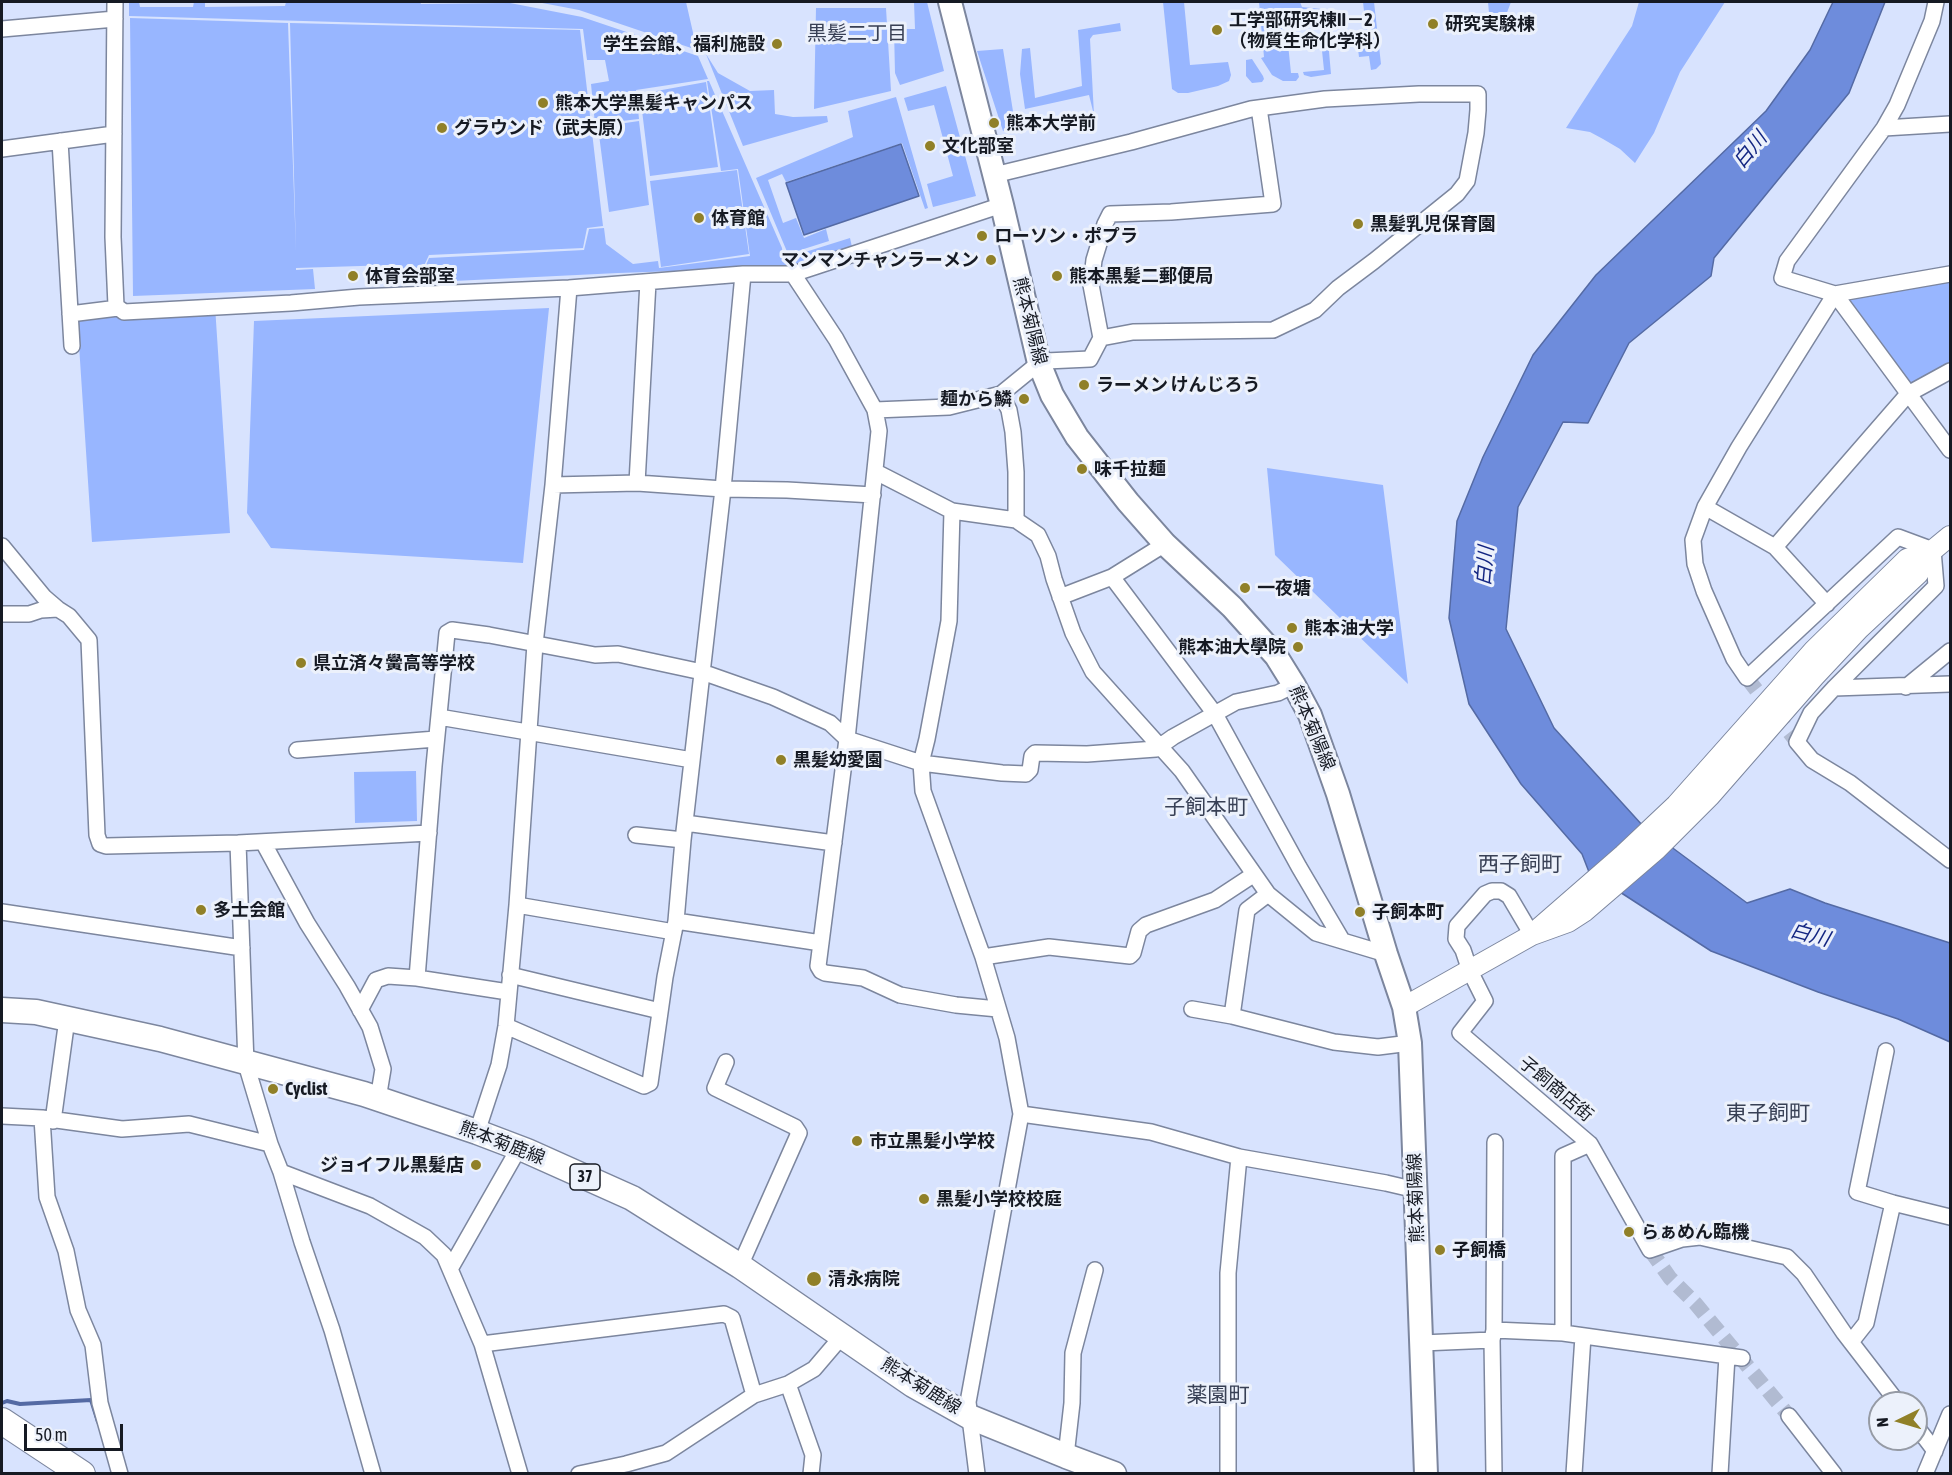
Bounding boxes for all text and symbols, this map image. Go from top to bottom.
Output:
place label: 工学部研究棟II－2 （物質生命化学科） [1229,9,1391,52]
place label: 研究実験棟 [1445,13,1535,35]
marker: 研究実験棟 [1426,17,1440,31]
district label: 黒髪二丁目 [807,22,907,46]
marker: 工学部研究棟II－2 （物質生命化学科） [1210,23,1224,37]
place label: 学生会館、福利施設 [603,33,765,55]
marker: 学生会館、福利施設 [770,37,784,51]
place label: 熊本大学黒髪キャンパス [555,92,753,114]
marker: 熊本大学黒髪キャンパス [536,96,550,110]
place label: 熊本大学前 [1006,112,1096,134]
marker: 熊本大学前 [987,116,1001,130]
place label: グラウンド（武夫原） [454,117,634,139]
marker: グラウンド（武夫原） [435,121,449,135]
water label: 白川 [1728,127,1772,173]
place label: 文化部室 [942,135,1014,157]
marker: 文化部室 [923,139,937,153]
place label: 体育館 [711,207,765,229]
marker: 体育館 [692,211,706,225]
place label: 黒髪乳児保育園 [1370,213,1496,235]
marker: 黒髪乳児保育園 [1351,217,1365,231]
place label: ローソン・ポプラ [994,225,1138,247]
marker: ローソン・ポプラ [975,229,989,243]
place label: マンマンチャンラーメン [781,249,979,271]
marker: マンマンチャンラーメン [984,253,998,267]
place label: 体育会部室 [365,265,455,287]
place label: 熊本黒髪二郵便局 [1069,265,1213,287]
marker: 体育会部室 [346,269,360,283]
marker: 熊本黒髪二郵便局 [1050,269,1064,283]
street label: 熊本菊陽線 [1009,275,1051,367]
place label: ラーメン けんじろう [1096,374,1260,396]
marker: ラーメン けんじろう [1077,378,1091,392]
place label: 麺から鱗 [940,388,1012,410]
marker: 麺から鱗 [1017,392,1031,406]
place label: 味千拉麺 [1094,458,1166,480]
marker: 味千拉麺 [1075,462,1089,476]
water label: 白川 [1471,545,1499,587]
place label: 一夜塘 [1257,577,1311,599]
marker: 一夜塘 [1238,581,1252,595]
place label: 熊本油大学 [1304,617,1394,639]
marker: 熊本油大学 [1285,621,1299,635]
place label: 熊本油大學院 [1178,636,1286,658]
marker: 熊本油大學院 [1291,640,1305,654]
place label: 県立済々黌高等学校 [313,652,475,674]
marker: 県立済々黌高等学校 [294,656,308,670]
street label: 熊本菊陽線 [1284,682,1340,774]
place label: 黒髪幼愛園 [793,749,883,771]
marker: 黒髪幼愛園 [774,753,788,767]
district label: 子飼本町 [1164,794,1248,820]
district label: 西子飼町 [1478,851,1562,877]
place label: 多士会館 [213,899,285,921]
place label: 子飼本町 [1372,901,1444,923]
marker: 多士会館 [194,903,208,917]
marker: 子飼本町 [1353,905,1367,919]
water label: 白川 [1788,918,1832,952]
street label: 子飼商店街 [1515,1052,1597,1126]
place label: Cyclist [285,1078,327,1100]
marker: Cyclist [266,1082,280,1096]
district label: 東子飼町 [1726,1100,1810,1126]
street label: 熊本菊鹿線 [456,1117,548,1169]
place label: 市立黒髪小学校 [869,1130,995,1152]
marker: 市立黒髪小学校 [850,1134,864,1148]
street label: 熊本菊陽線 [1404,1153,1428,1243]
place label: ジョイフル黒髪店 [320,1154,464,1176]
marker: ジョイフル黒髪店 [469,1158,483,1172]
road number: 37 [570,1164,600,1190]
place label: 黒髪小学校校庭 [936,1188,1062,1210]
marker: 黒髪小学校校庭 [917,1192,931,1206]
place label: らぁめん臨機 [1641,1221,1749,1243]
marker: らぁめん臨機 [1622,1225,1636,1239]
place label: 子飼橋 [1452,1239,1506,1261]
marker: 子飼橋 [1433,1243,1447,1257]
place label: 清永病院 [828,1268,900,1290]
marker: 清永病院 [805,1270,823,1288]
street label: 熊本菊鹿線 [877,1353,965,1419]
district label: 薬園町 [1187,1382,1249,1408]
north arrow [1868,1391,1928,1451]
scale bar [27,1412,126,1450]
text: N [1873,1417,1891,1428]
text: 50 m [35,1424,67,1445]

